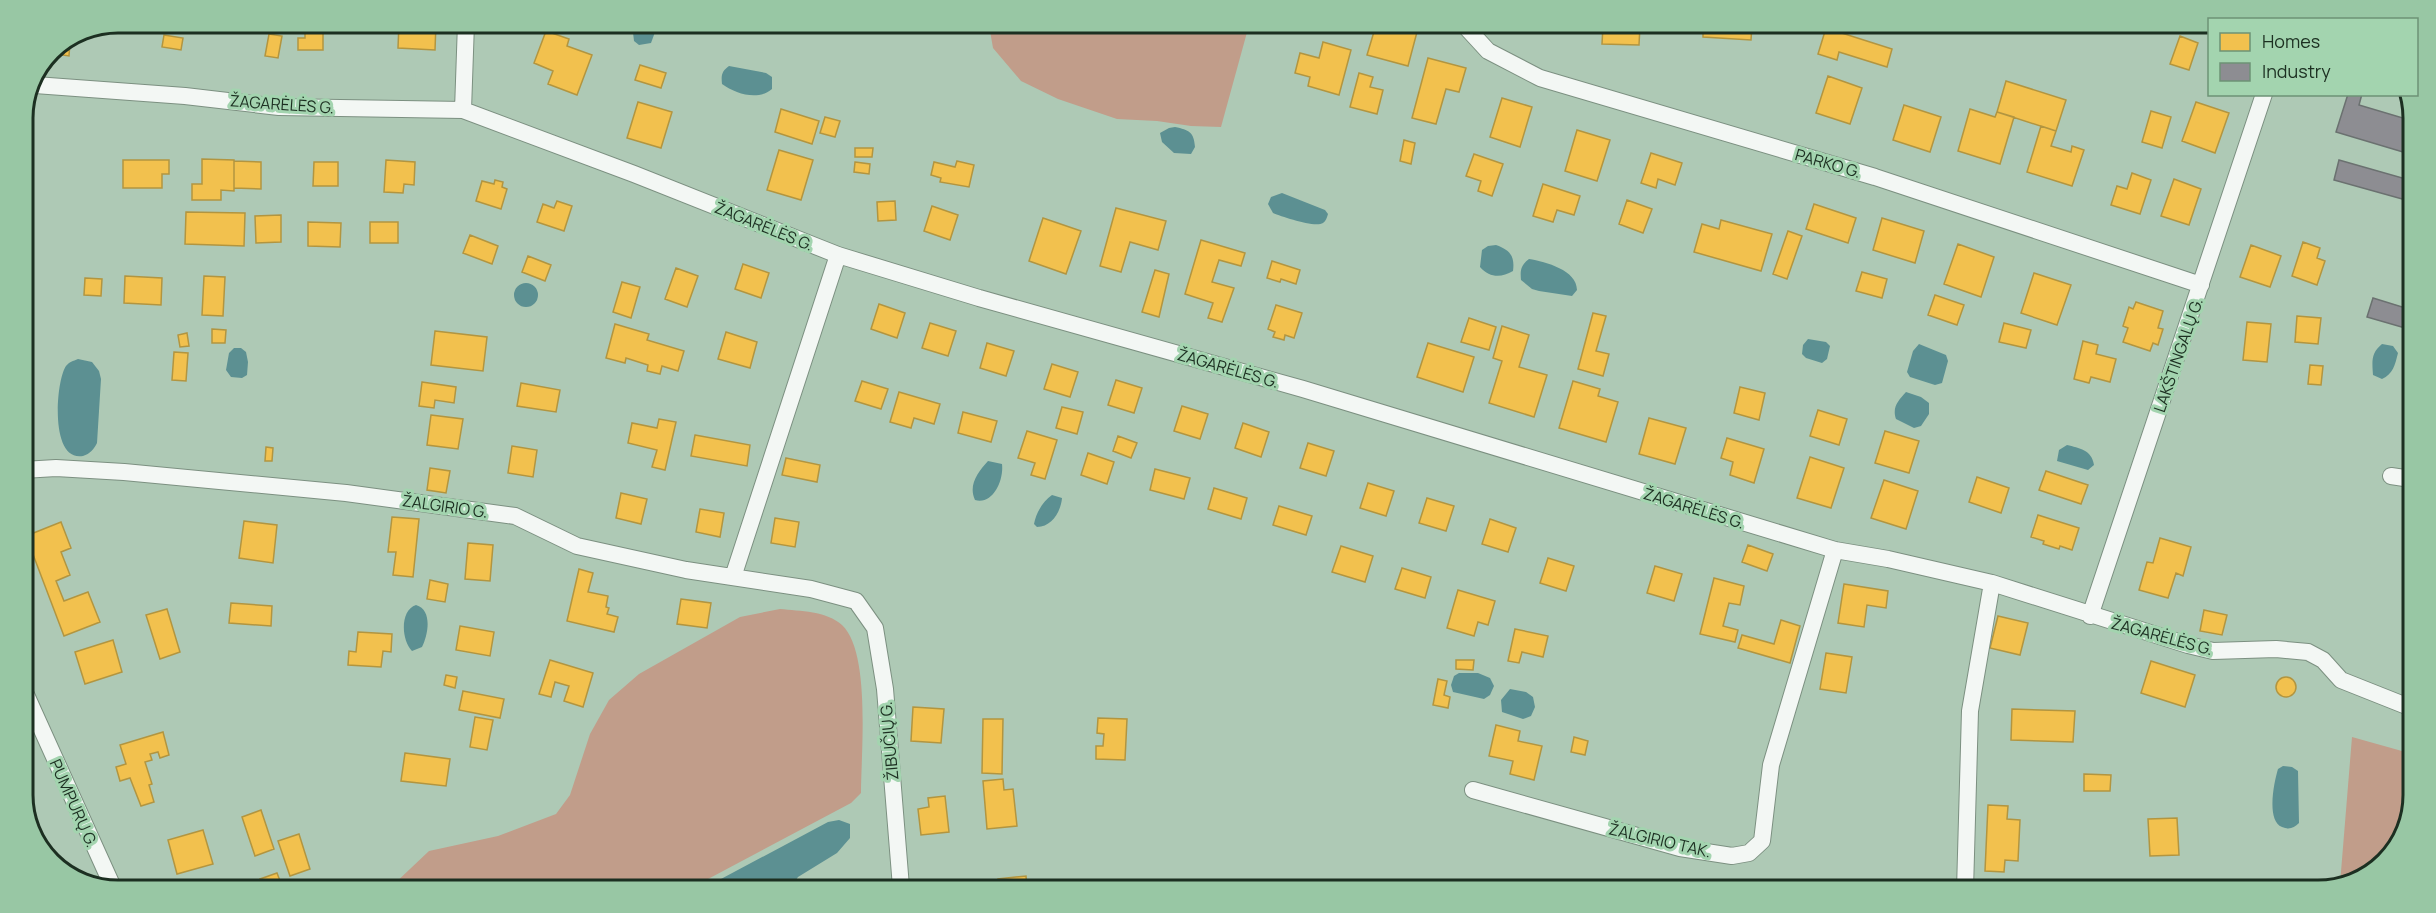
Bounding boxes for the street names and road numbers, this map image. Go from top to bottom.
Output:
street label: ŽAGARĖLĖS G. [229,89,335,119]
street label: PARKO G. [1793,143,1863,183]
street label: ŽAGARĖLĖS G. [711,196,817,256]
street label: LAKŠTINGALŲ G. [2148,295,2208,415]
street label: ŽAGARĖLĖS G. [1175,343,1281,393]
street label: ŽAGARĖLĖS G. [1641,482,1747,534]
street label: ŽALGIRIO G. [401,489,489,523]
street label: ŽAGARĖLĖS G. [2109,612,2215,660]
street label: ŽIBUČIŲ G. [875,701,903,781]
street label: PUMPURŲ G. [45,755,103,851]
street label: ŽALGIRIO TAK. [1607,818,1713,862]

